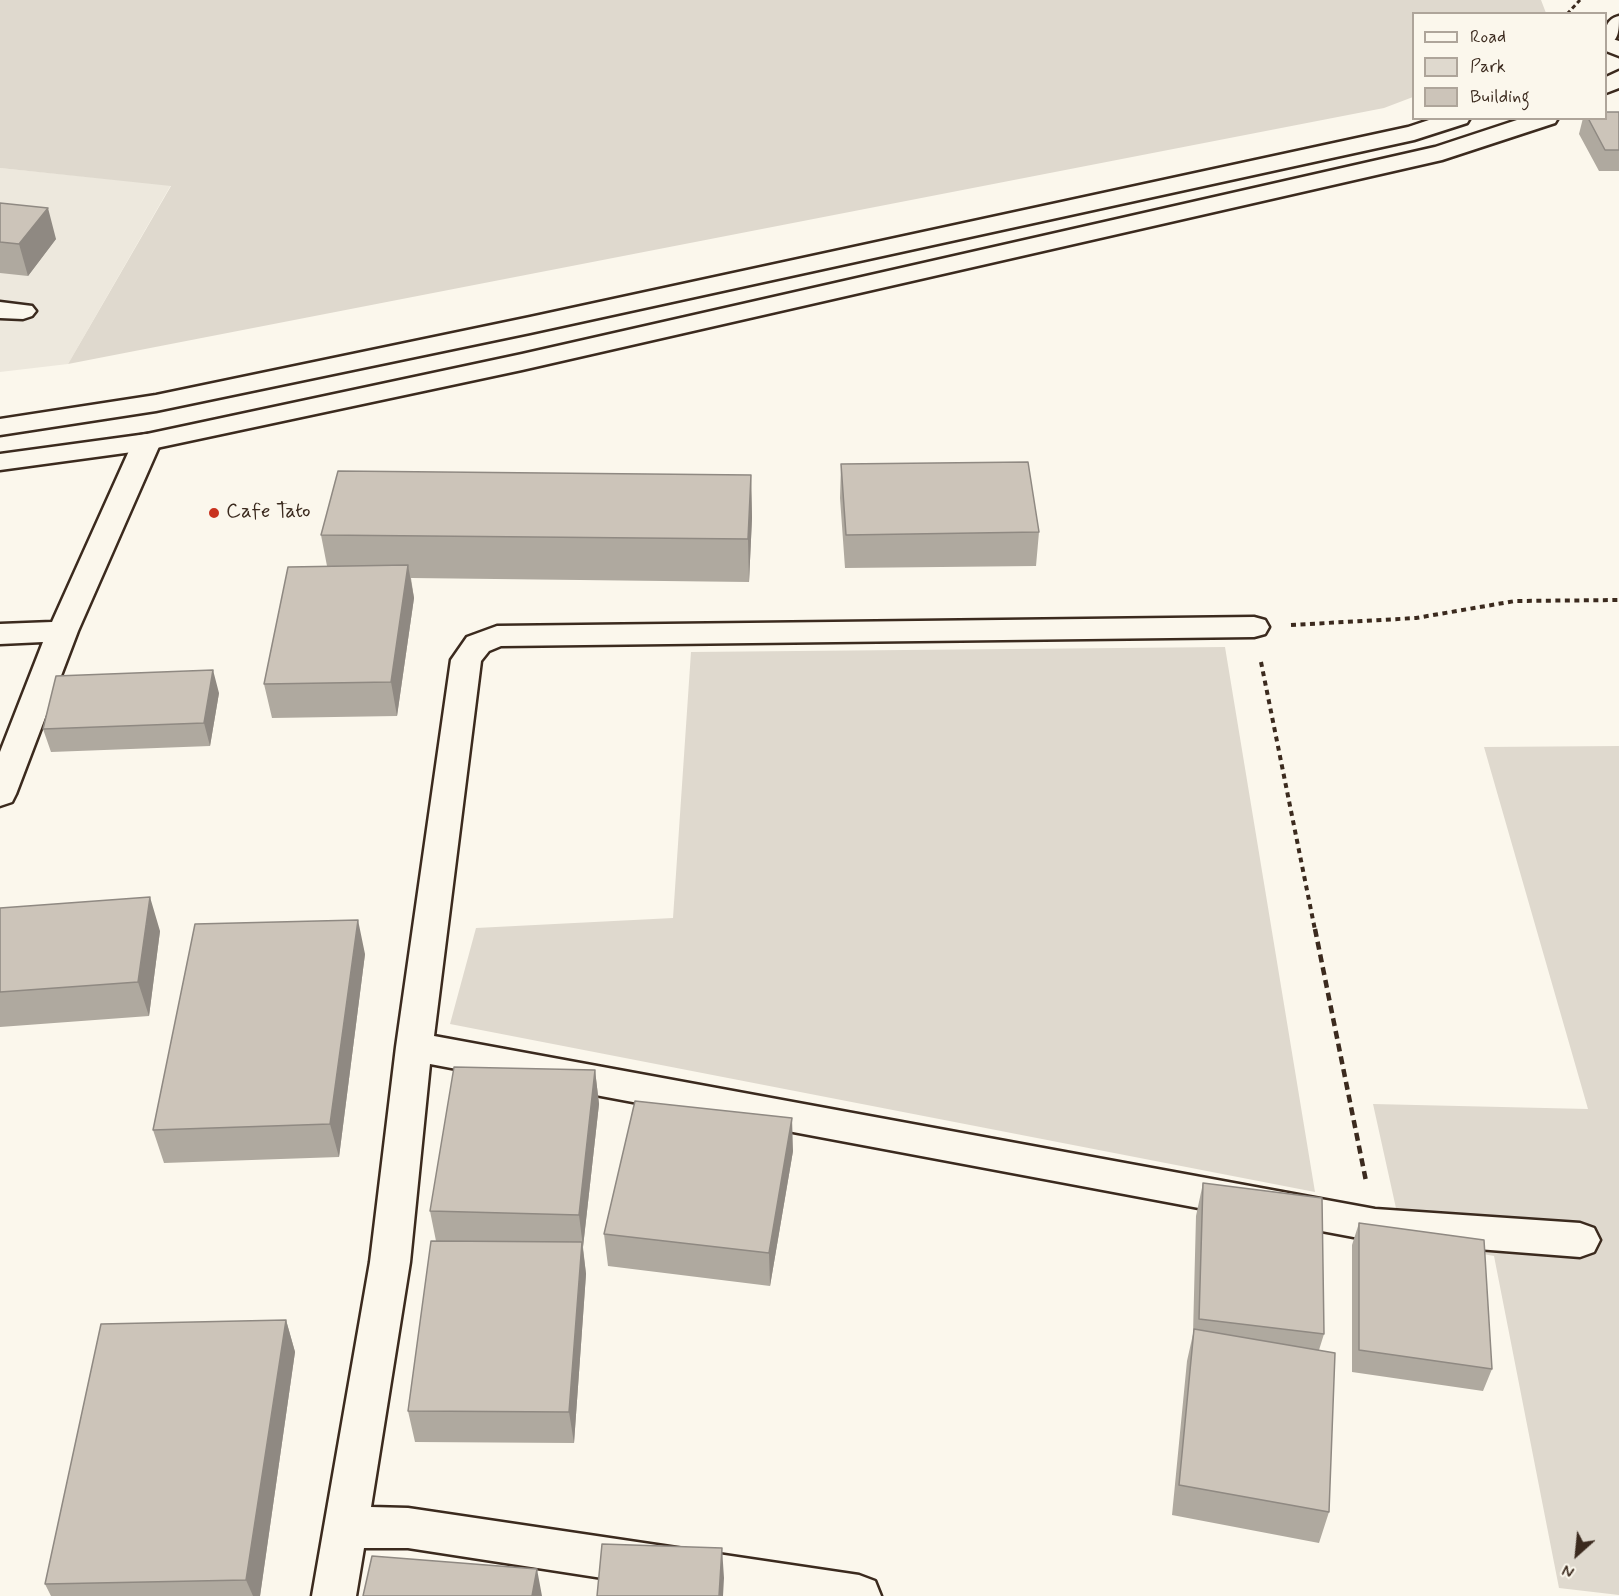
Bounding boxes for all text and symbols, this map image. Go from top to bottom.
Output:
legend [1412,12,1607,120]
text: Road [1470,25,1506,49]
text: Park [1470,55,1506,79]
text: Building [1470,85,1530,109]
place label: Cafe Tato [226,500,311,526]
marker: Cafe Tato [207,506,221,520]
north arrow [1547,1524,1607,1584]
text: N [1559,1559,1578,1582]

